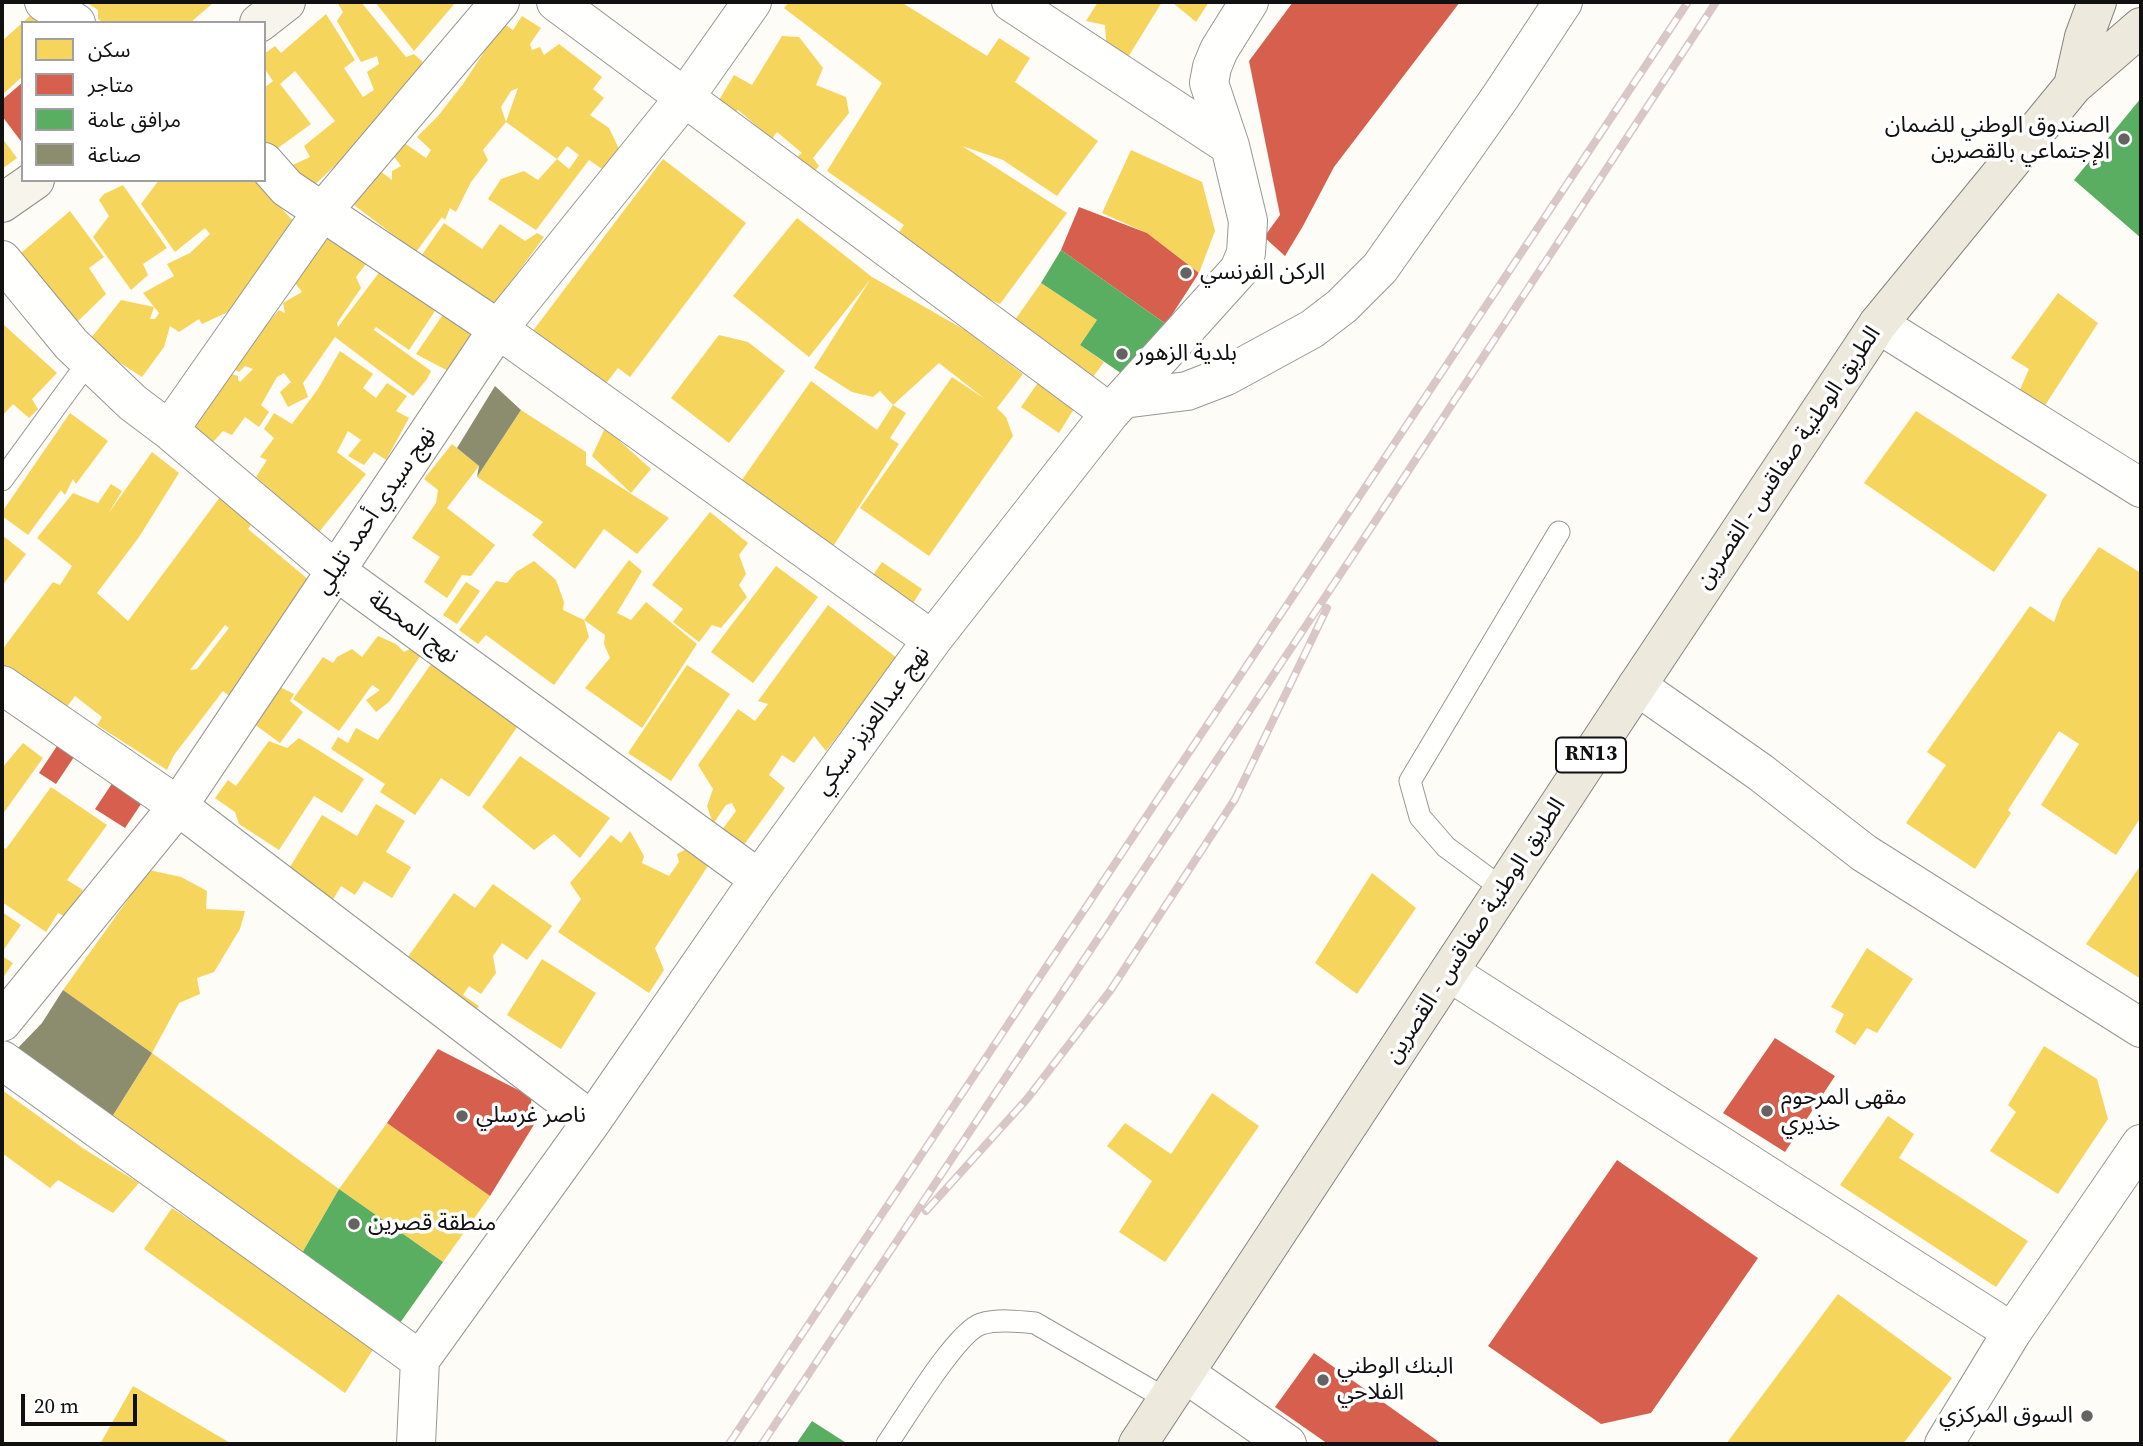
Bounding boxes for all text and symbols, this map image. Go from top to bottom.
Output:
legend [21,21,266,182]
text: سكن [88,35,130,64]
text: متاجر [88,70,134,99]
text: مرافق عامة [88,105,181,134]
place label: الصندوق الوطني للضمان الإجتماعي بالقصرين [1885,112,2110,166]
marker: الصندوق الوطني للضمان الإجتماعي بالقصرين [2116,131,2132,147]
text: صناعة [88,140,141,169]
place label: الركن الفرنسي [1200,259,1325,287]
marker: الركن الفرنسي [1178,265,1194,281]
street label: الطريق الوطنية صفاقس - القصرين [1691,321,1887,595]
place label: بلدية الزهور [1136,340,1237,368]
marker: بلدية الزهور [1114,346,1130,362]
street label: نهج سيدي أحمد تليلي [310,422,442,600]
street label: نهج المحطة [362,586,464,670]
street label: نهج عبدالعزيز سبكي [810,641,936,801]
road number: RN13 [1556,738,1626,772]
street label: الطريق الوطنية صفاقس - القصرين [1380,793,1572,1069]
place label: مقهى المرحوم خذيري [1781,1084,1907,1138]
place label: ناصر غرسلي [476,1102,586,1130]
marker: مقهى المرحوم خذيري [1759,1103,1775,1119]
marker: ناصر غرسلي [454,1108,470,1124]
place label: منطقة قصرين [368,1210,496,1238]
marker: منطقة قصرين [346,1216,362,1232]
place label: البنك الوطني الفلاحي [1337,1353,1453,1407]
marker: البنك الوطني الفلاحي [1315,1372,1331,1388]
scale bar [24,1380,140,1424]
text: 20 m [34,1391,79,1420]
place label: السوق المركزي [1939,1402,2073,1430]
marker: السوق المركزي [2079,1408,2095,1424]

